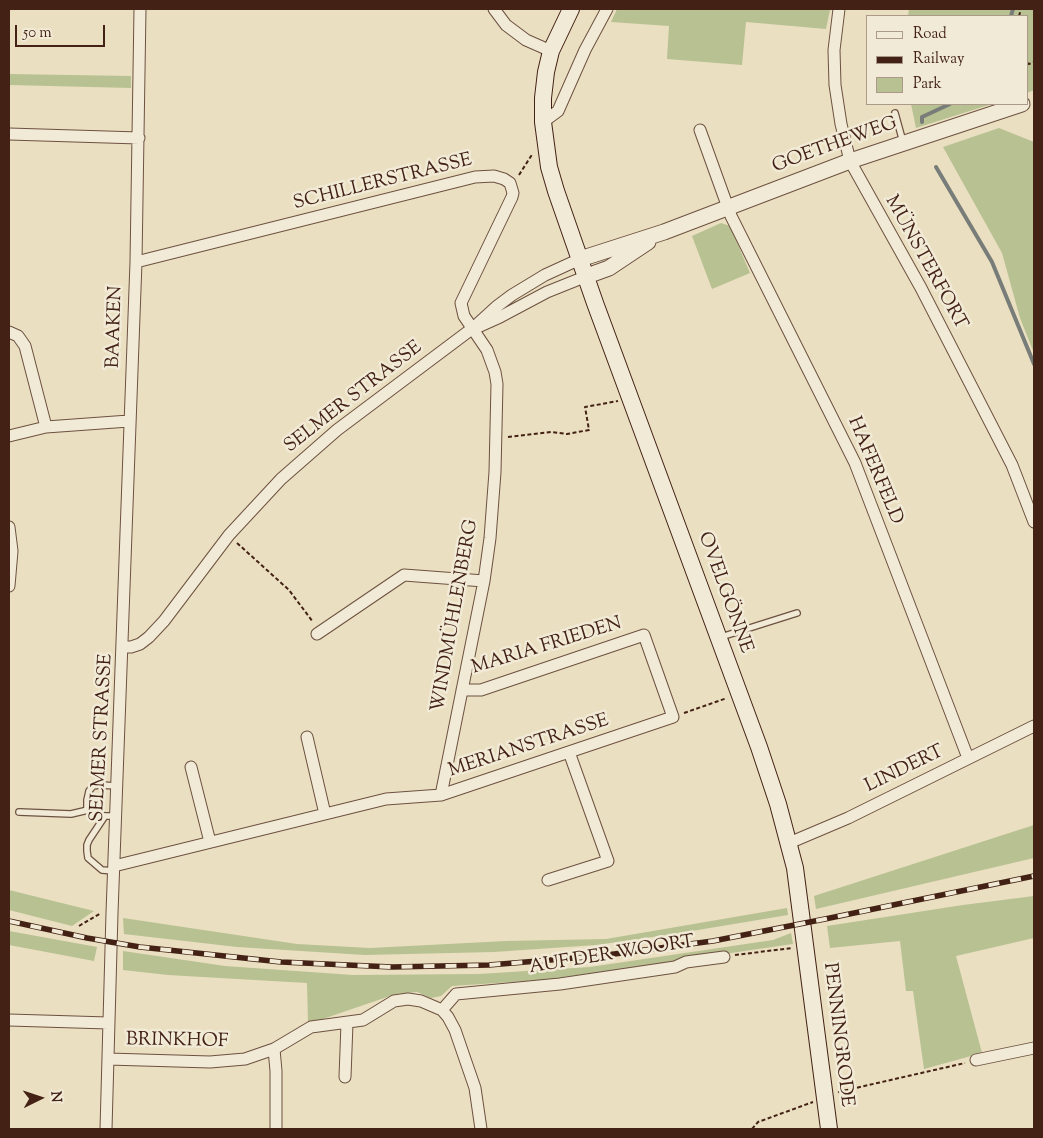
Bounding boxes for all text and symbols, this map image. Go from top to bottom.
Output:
scale bar [18,15,108,47]
legend [866,15,1028,105]
text: 50 m [23,23,52,44]
text: Road [913,24,947,45]
text: Railway [913,49,964,70]
text: Park [913,74,942,95]
street label: GOETHEWEG [769,113,901,179]
street label: SCHILLERSTRASSE [291,150,475,216]
street label: MÜNSTERFORT [879,192,971,334]
street label: BAAKEN [103,285,129,369]
street label: SELMER STRASSE [281,337,427,459]
street label: HAFERFELD [841,414,907,528]
street label: WINDMÜHLENBERG [428,518,484,714]
street label: OVELGÖNNE [692,529,756,657]
street label: MARIA FRIEDEN [469,613,625,681]
street label: SELMER STRASSE [87,653,119,823]
street label: MERIANSTRASSE [446,710,612,784]
street label: LINDERT [862,741,948,799]
street label: AUF DER WOORT [528,932,696,980]
street label: PENNINGRODE [817,962,857,1108]
street label: BRINKHOF [126,1030,228,1054]
north arrow [15,1073,65,1123]
text: N [45,1091,65,1103]

